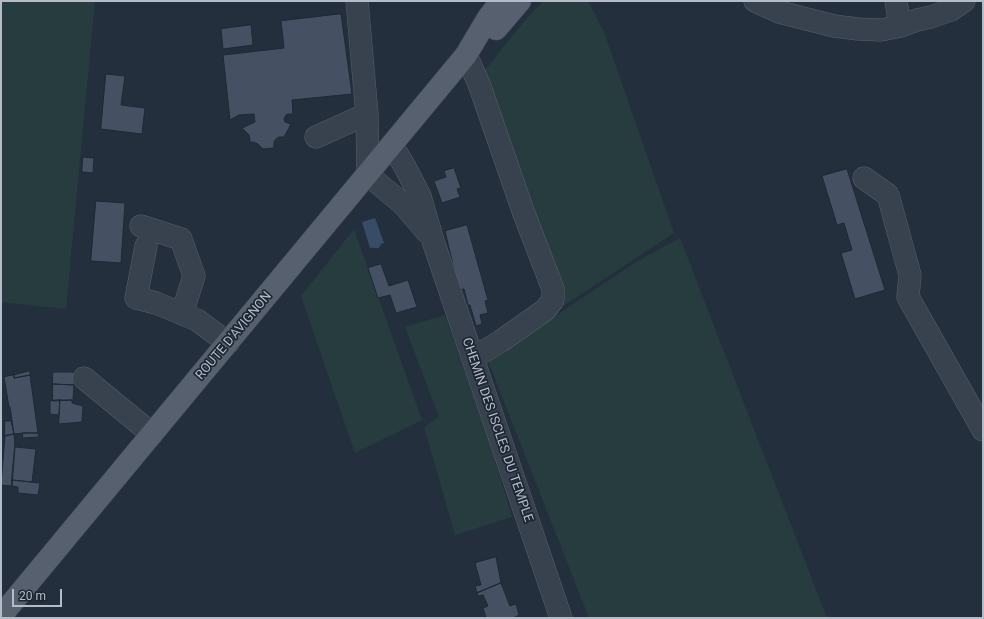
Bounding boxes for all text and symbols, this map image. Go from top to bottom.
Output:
street label: ROUTE D'AVIGNON [193,289,275,383]
street label: CHEMIN DES ISCLES DU TEMPLE [458,336,536,524]
scale bar [14,581,64,607]
text: 20 m [19,589,46,603]

